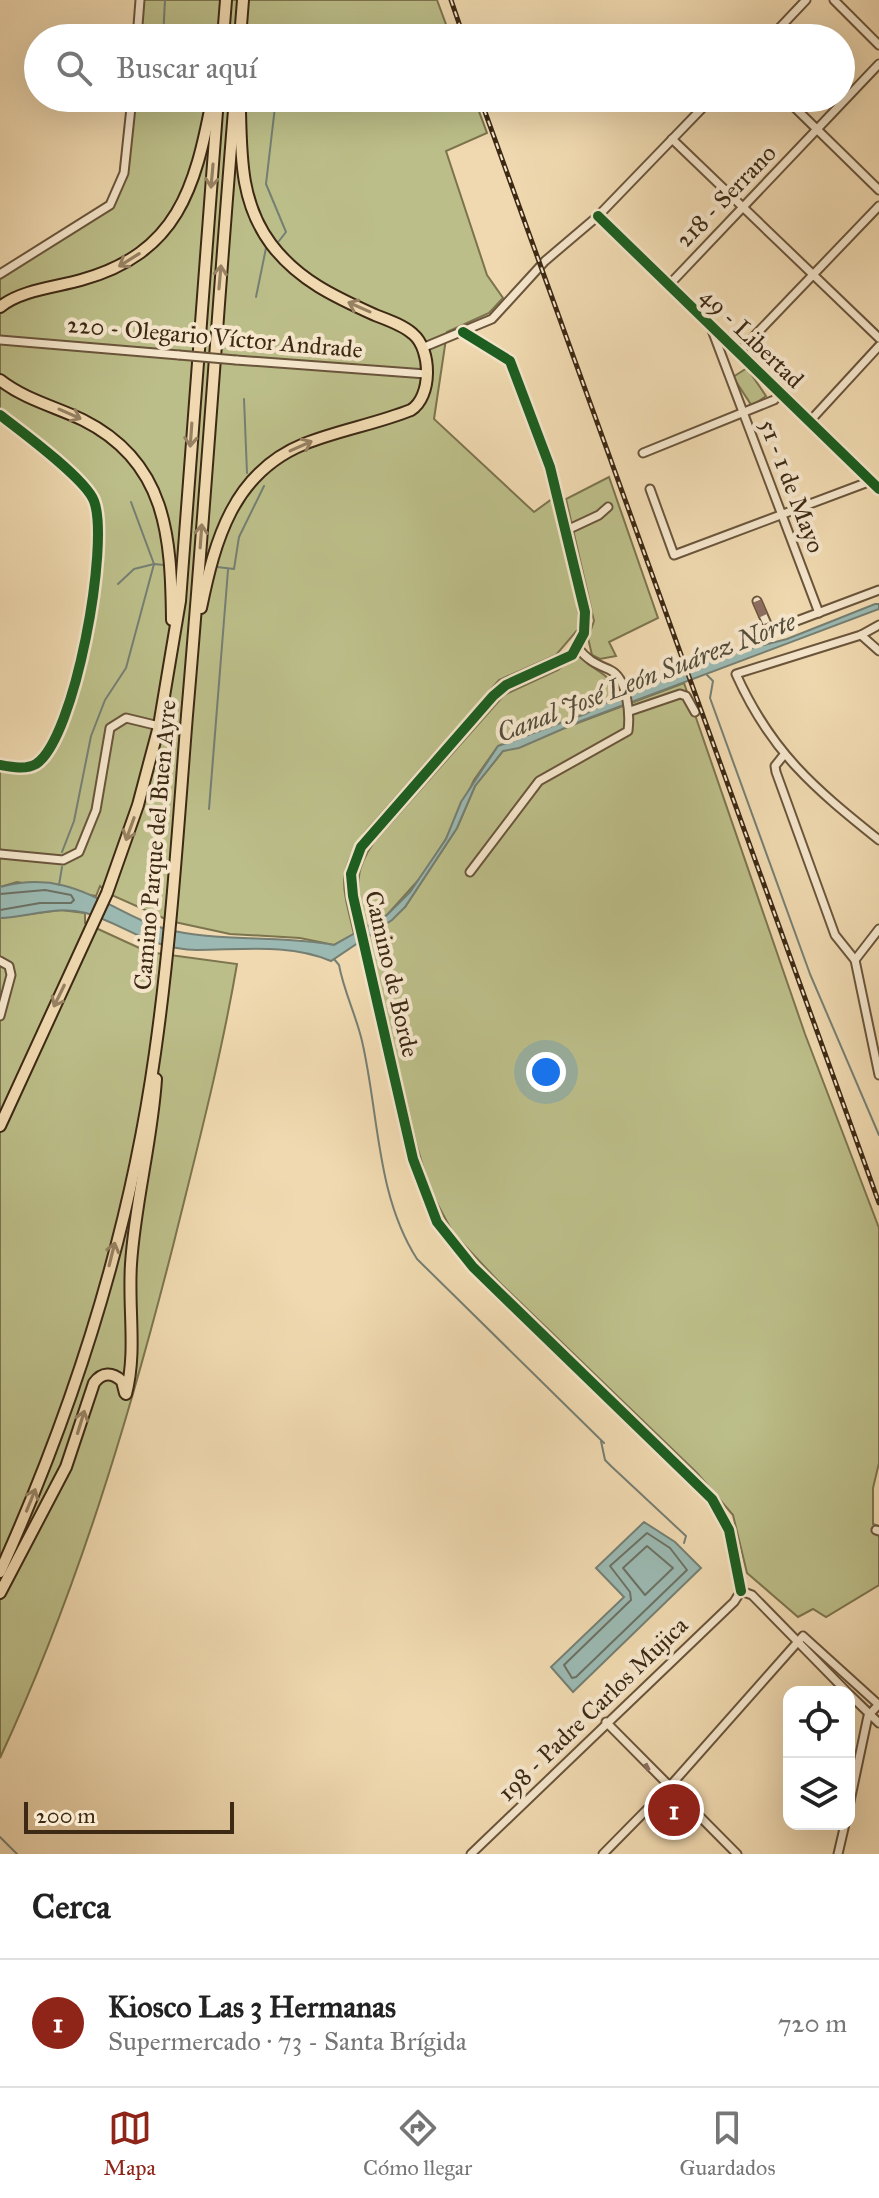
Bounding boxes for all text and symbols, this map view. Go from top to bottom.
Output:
search box [24,24,855,112]
icon: search [52,46,96,90]
text: Buscar aquí [116,50,257,86]
street label: 218 - Serrano [670,138,782,254]
one-way arrow [204,162,219,189]
one-way arrow [118,253,141,269]
one-way arrow [213,264,228,291]
street label: 49 - Libertad [694,281,810,395]
one-way arrow [347,299,371,314]
street label: 220 - Olegario Víctor Andrade [66,309,364,365]
one-way arrow [58,407,82,422]
street label: 51 - 1 de Mayo [753,415,831,557]
one-way arrow [183,421,198,448]
one-way arrow [288,438,312,453]
one-way arrow [194,523,209,550]
water label: Canal José León Suárez Norte [492,605,801,749]
street label: Camino Parque del Buen Ayre [127,699,183,991]
one-way arrow [121,816,136,841]
street label: Camino de Borde [358,888,426,1060]
one-way arrow [51,983,67,1007]
your location [526,1052,566,1092]
one-way arrow [105,1241,120,1267]
one-way arrow [75,1409,90,1434]
one-way arrow [25,1488,40,1513]
street label: 198 - Padre Carlos Mujica [492,1610,695,1807]
map controls [783,1686,855,1830]
button: locate [783,1686,855,1758]
button: layers [783,1758,855,1830]
pin: 1 [648,1780,700,1840]
scale bar [24,1798,234,1834]
text: 200 m [36,1802,96,1829]
text: Cerca [32,1886,111,1927]
text: Kiosco Las 3 Hermanas [108,1989,396,2025]
text: 1 [53,2007,63,2039]
text: 720 m [778,2007,847,2039]
text: Supermercado · 73 - Santa Brígida [108,2025,467,2057]
tab: Mapa [104,2106,156,2181]
tab: Cómo llegar [363,2106,472,2181]
tab: Guardados [680,2106,775,2181]

